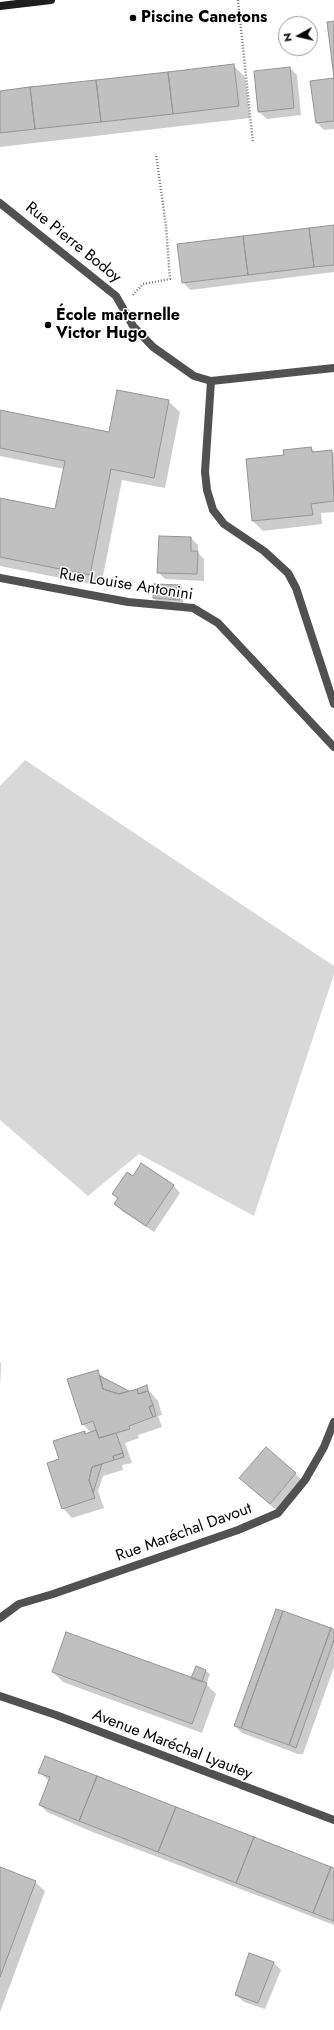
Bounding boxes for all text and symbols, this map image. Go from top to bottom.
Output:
place label: Piscine Canetons [141,8,267,28]
marker: Piscine Canetons [128,13,138,23]
north arrow [278,16,318,56]
text: N [279,32,296,43]
street label: Rue Pierre Bodoy [21,199,125,287]
place label: École maternelle Victor Hugo [56,306,180,344]
marker: École maternelle Victor Hugo [43,320,53,330]
street label: Rue Louise Antonini [58,565,194,605]
street label: Rue Maréchal Davout [114,1500,254,1566]
street label: Avenue Maréchal Lyautey [89,1706,255,1784]

